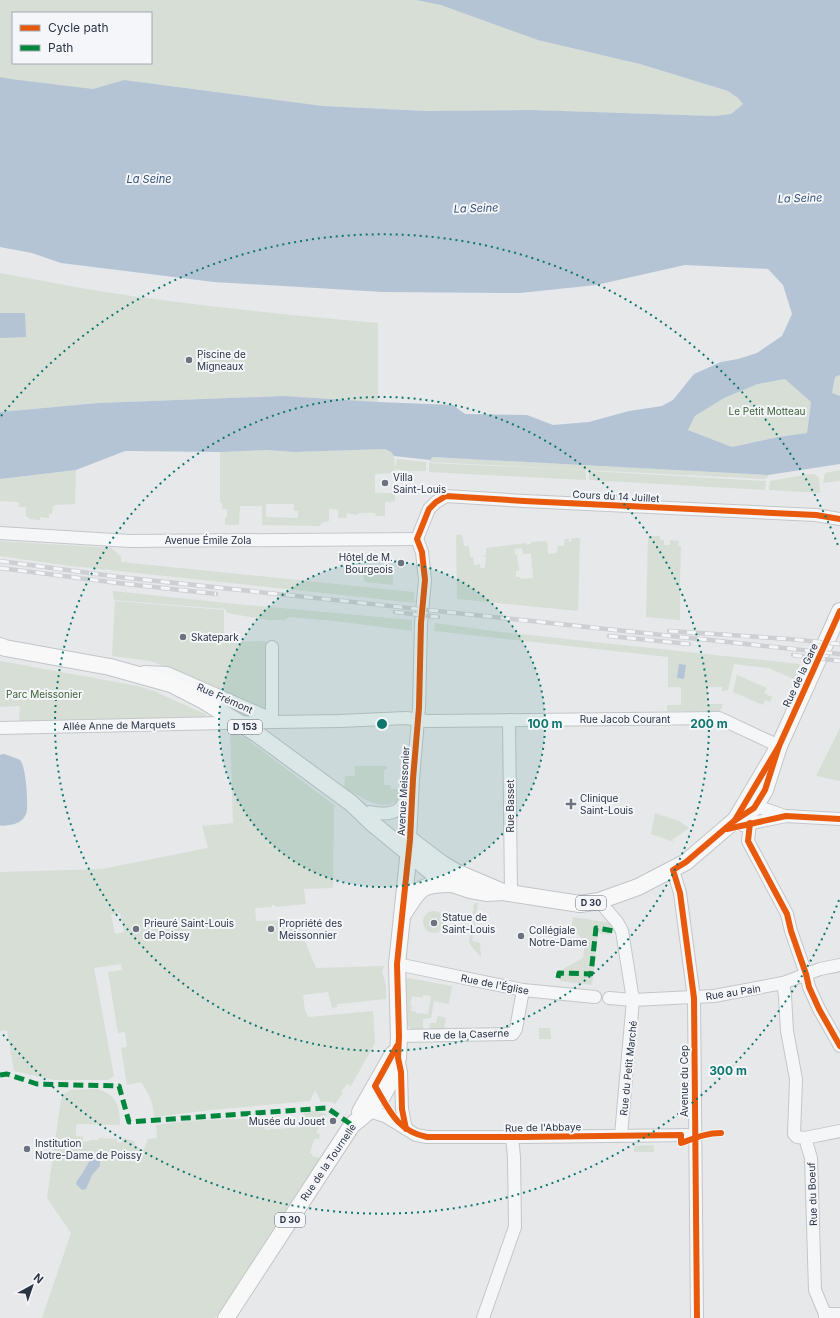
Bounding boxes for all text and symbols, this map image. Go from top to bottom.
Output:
legend [12,12,152,64]
text: Cycle path [48,20,109,35]
text: Path [48,40,73,55]
water label: La Seine [127,172,171,186]
water label: La Seine [777,190,823,206]
water label: La Seine [453,200,499,216]
place label: Piscine de Migneaux [197,348,246,372]
marker: Piscine de Migneaux [184,355,194,365]
park label: Le Petit Motteau [729,405,806,417]
place label: Villa Saint-Louis [393,471,446,495]
marker: Villa Saint-Louis [380,478,390,488]
street label: Cours du 14 Juillet [572,488,661,504]
street label: Avenue Émile Zola [165,533,251,546]
place label: Hôtel de M. Bourgeois [339,551,393,575]
marker: Hôtel de M. Bourgeois [396,558,406,568]
place label: Skatepark [191,631,239,643]
marker: Skatepark [178,632,188,642]
street label: Rue de la Gare [780,641,820,709]
street label: Rue Frémont [195,680,255,716]
park label: Parc Meissonier [6,688,82,700]
street label: Rue Jacob Courant [580,713,671,725]
text: 100 m [527,716,563,731]
text: 200 m [690,716,728,731]
centre of rings [375,717,389,731]
street label: Allée Anne de Marquets [62,718,176,732]
road number: D 153 [228,720,262,734]
street label: Avenue Meissonier [395,746,411,836]
street label: Rue Basset [504,779,516,832]
place label: Clinique Saint-Louis [580,792,633,816]
marker: Clinique Saint-Louis [565,798,577,810]
road number: D 30 [576,896,606,910]
place label: Statue de Saint-Louis [442,911,495,935]
place label: Prieuré Saint-Louis de Poissy [144,917,234,941]
place label: Propriété des Meissonnier [279,917,342,941]
marker: Statue de Saint-Louis [429,918,439,928]
marker: Prieuré Saint-Louis de Poissy [131,924,141,934]
marker: Propriété des Meissonnier [266,924,276,934]
place label: Collégiale Notre-Dame [529,924,587,948]
marker: Collégiale Notre-Dame [516,931,526,941]
street label: Rue de l'Église [460,971,530,997]
street label: Rue au Pain [705,982,762,1002]
street label: Rue du Petit Marché [617,1020,639,1116]
street label: Rue de la Caserne [423,1026,509,1042]
street label: Avenue du Cep [678,1045,690,1117]
text: 300 m [709,1063,747,1078]
place label: Musée du Jouet [249,1115,326,1127]
marker: Musée du Jouet [328,1116,338,1126]
street label: Rue de l'Abbaye [505,1120,581,1134]
street label: Rue de la Tournelle [298,1121,358,1203]
place label: Institution Notre-Dame de Poissy [35,1137,142,1161]
marker: Institution Notre-Dame de Poissy [22,1144,32,1154]
street label: Rue du Boeuf [805,1162,819,1226]
road number: D 30 [275,1213,305,1227]
north arrow [12,1266,52,1306]
text: N [31,1270,46,1286]

